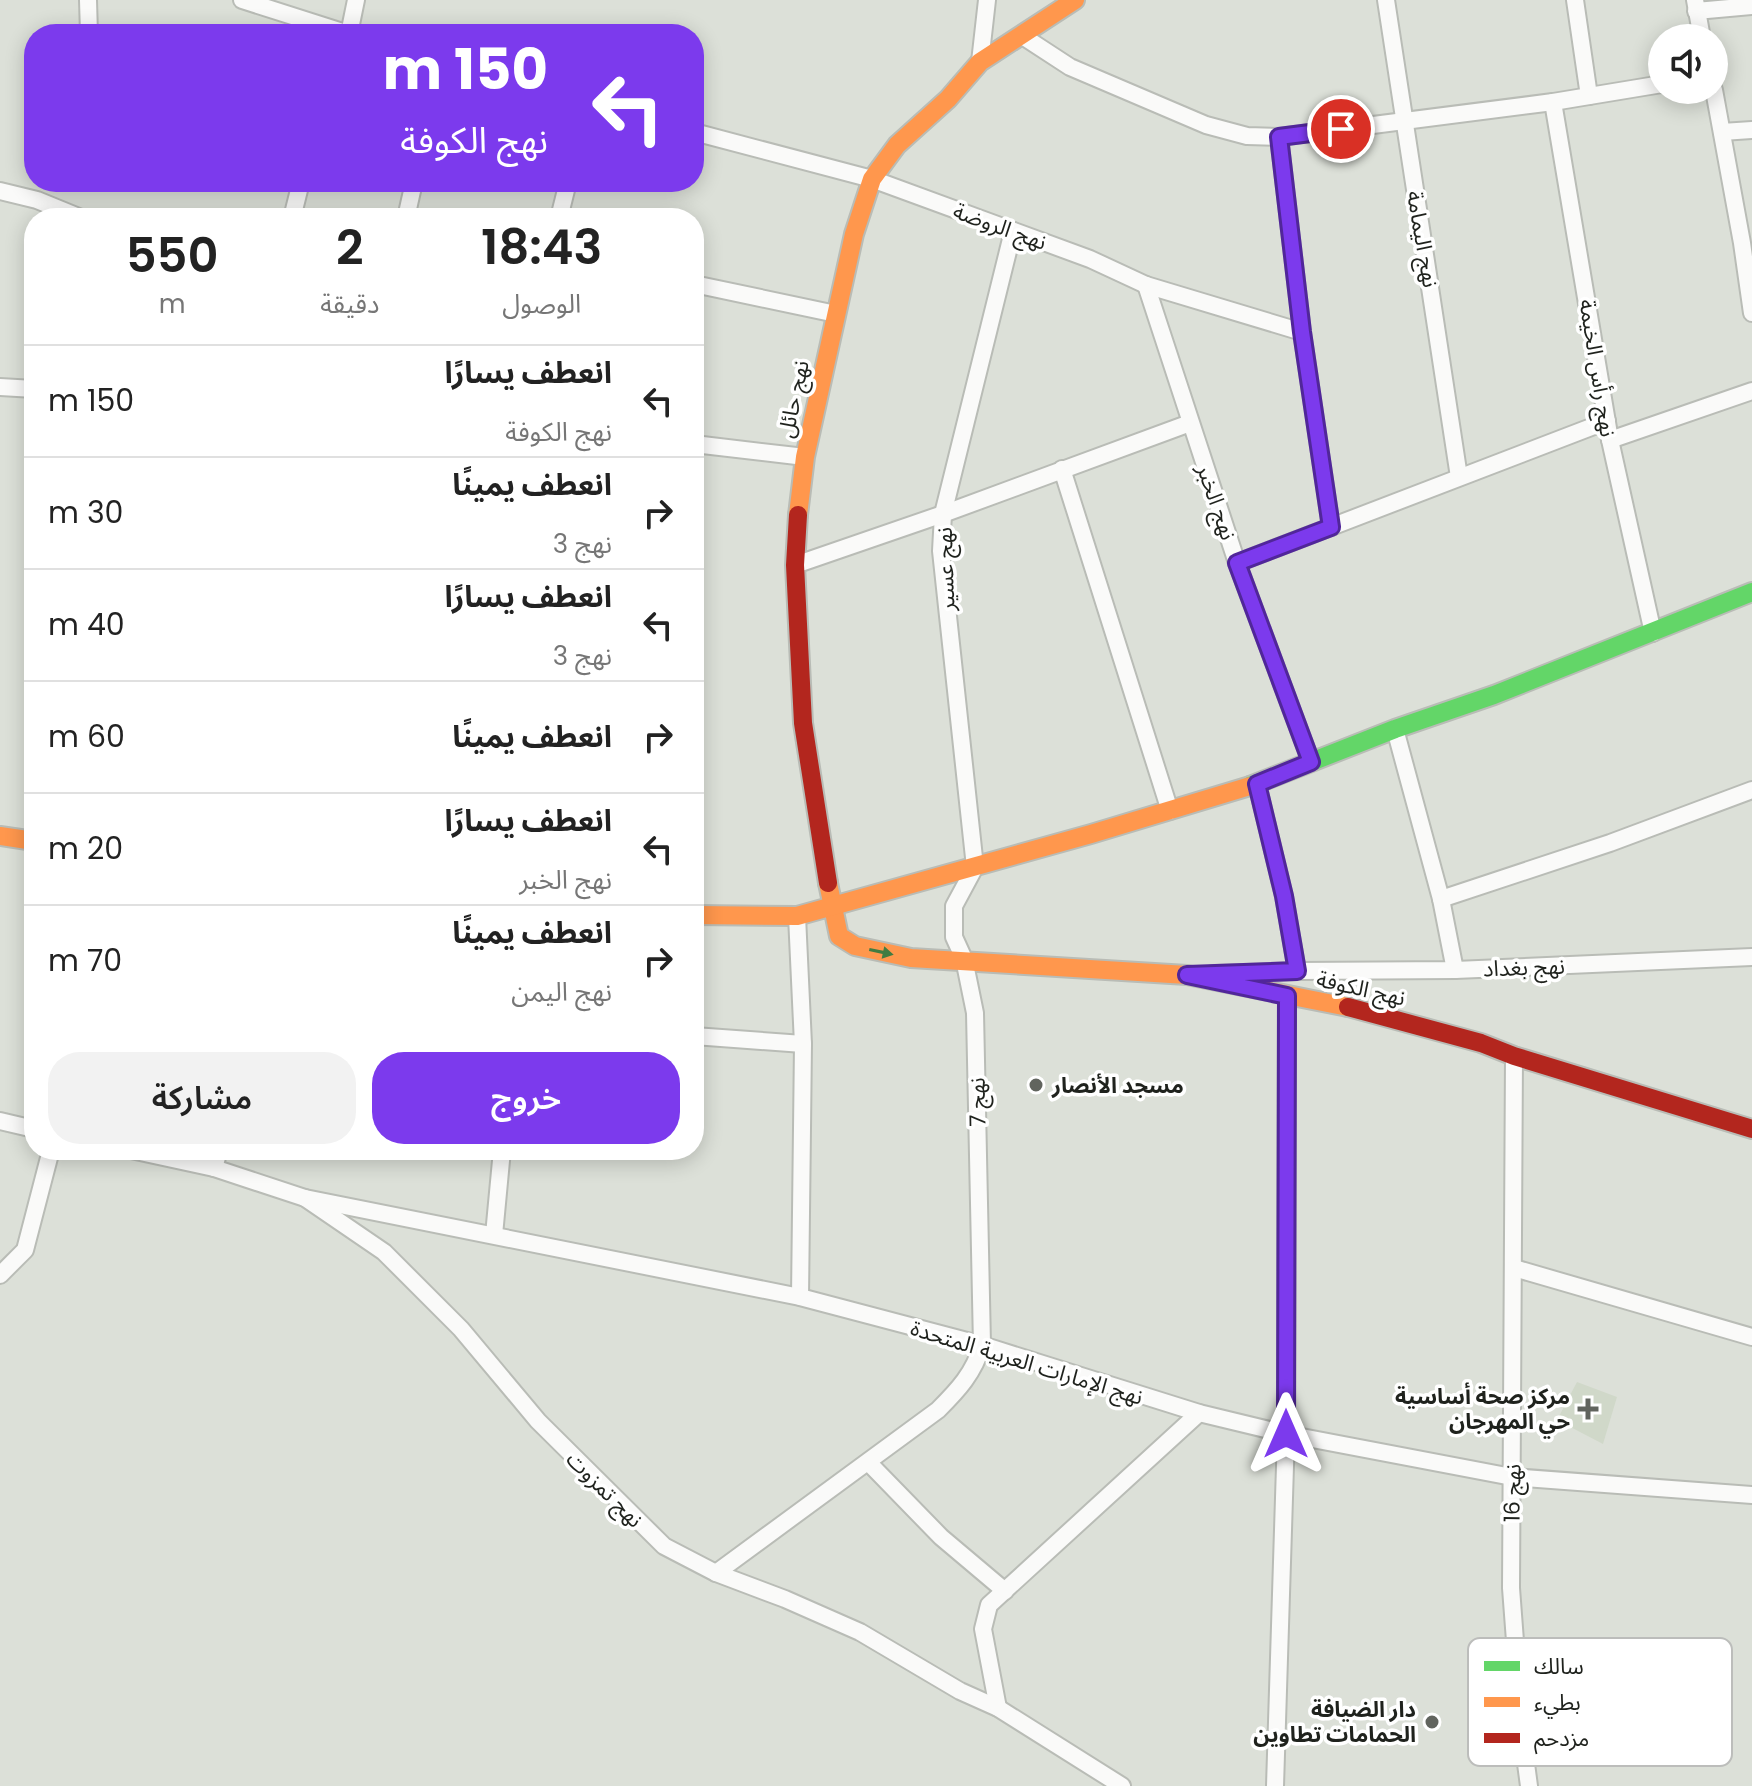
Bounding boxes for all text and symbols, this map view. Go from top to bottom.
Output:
map controls [1648,24,1728,104]
button: sound [1648,24,1728,104]
text: 150 m [383,30,548,109]
icon: left [576,56,680,160]
pin [1307,95,1375,163]
icon: arrive [1319,107,1363,151]
text: نهج الكوفة [400,115,548,166]
street label: نهج اليمامة [1398,188,1446,290]
street label: نهج الروضة [948,195,1051,259]
text: 2 [336,214,364,281]
text: 18:43 [481,214,602,281]
text: 550 [126,222,218,289]
text: m [159,286,185,322]
text: دقيقة [320,286,379,322]
text: الوصول [502,286,581,322]
street label: نهج رأس الخيمة [1570,297,1624,439]
text: انعطف يسارًا [444,351,612,394]
street label: نهج حائل [770,357,818,441]
text: 150 m [48,379,134,422]
icon: left [636,379,680,423]
text: نهج الكوفة [505,414,612,450]
street label: نهج الخبر [1188,459,1244,545]
text: انعطف يمينًا [452,463,612,506]
text: 30 m [48,491,123,534]
icon: right [636,491,680,535]
text: نهج 3 [553,526,612,562]
street label: نهج عسير [929,526,963,612]
text: انعطف يسارًا [444,575,612,618]
text: 40 m [48,603,125,646]
icon: left [636,603,680,647]
text: نهج 3 [553,638,612,674]
text: 60 m [48,715,125,758]
text: انعطف يمينًا [452,715,612,758]
icon: right [636,715,680,759]
text: انعطف يسارًا [444,799,612,842]
text: 20 m [48,827,123,870]
icon: left [636,827,680,871]
text: نهج الخبر [519,862,612,898]
text: انعطف يمينًا [452,911,612,954]
text: 70 m [48,939,122,982]
icon: right [636,939,680,983]
one-way arrow [869,946,894,959]
street label: نهج بغداد [1482,951,1566,985]
street label: نهج الكوفة [1313,963,1408,1015]
text: نهج اليمن [511,974,612,1010]
button: مشاركة [48,1052,356,1144]
button: خروج [372,1052,680,1144]
place label: مسجد الأنصار [1051,1070,1184,1101]
marker: مسجد الأنصار [1027,1076,1045,1094]
street label: نهج 7 [962,1077,994,1127]
street label: نهج الإمارات العربية المتحدة [907,1312,1147,1414]
place label: مركز صحة أساسية حي المهرجان [1395,1381,1570,1439]
position arrow [1244,1392,1328,1476]
marker: مركز صحة أساسية حي المهرجان [1577,1398,1599,1420]
street label: نهج تمزوت [559,1444,650,1535]
street label: نهج 16 [1496,1464,1530,1522]
legend [1468,1638,1732,1766]
text: سالك [1534,1651,1584,1682]
text: بطيء [1534,1687,1581,1719]
place label: دار الضيافة الحمامات تطاوين [1253,1694,1416,1750]
marker: دار الضيافة الحمامات تطاوين [1423,1713,1441,1731]
text: مزدحم [1534,1723,1589,1755]

